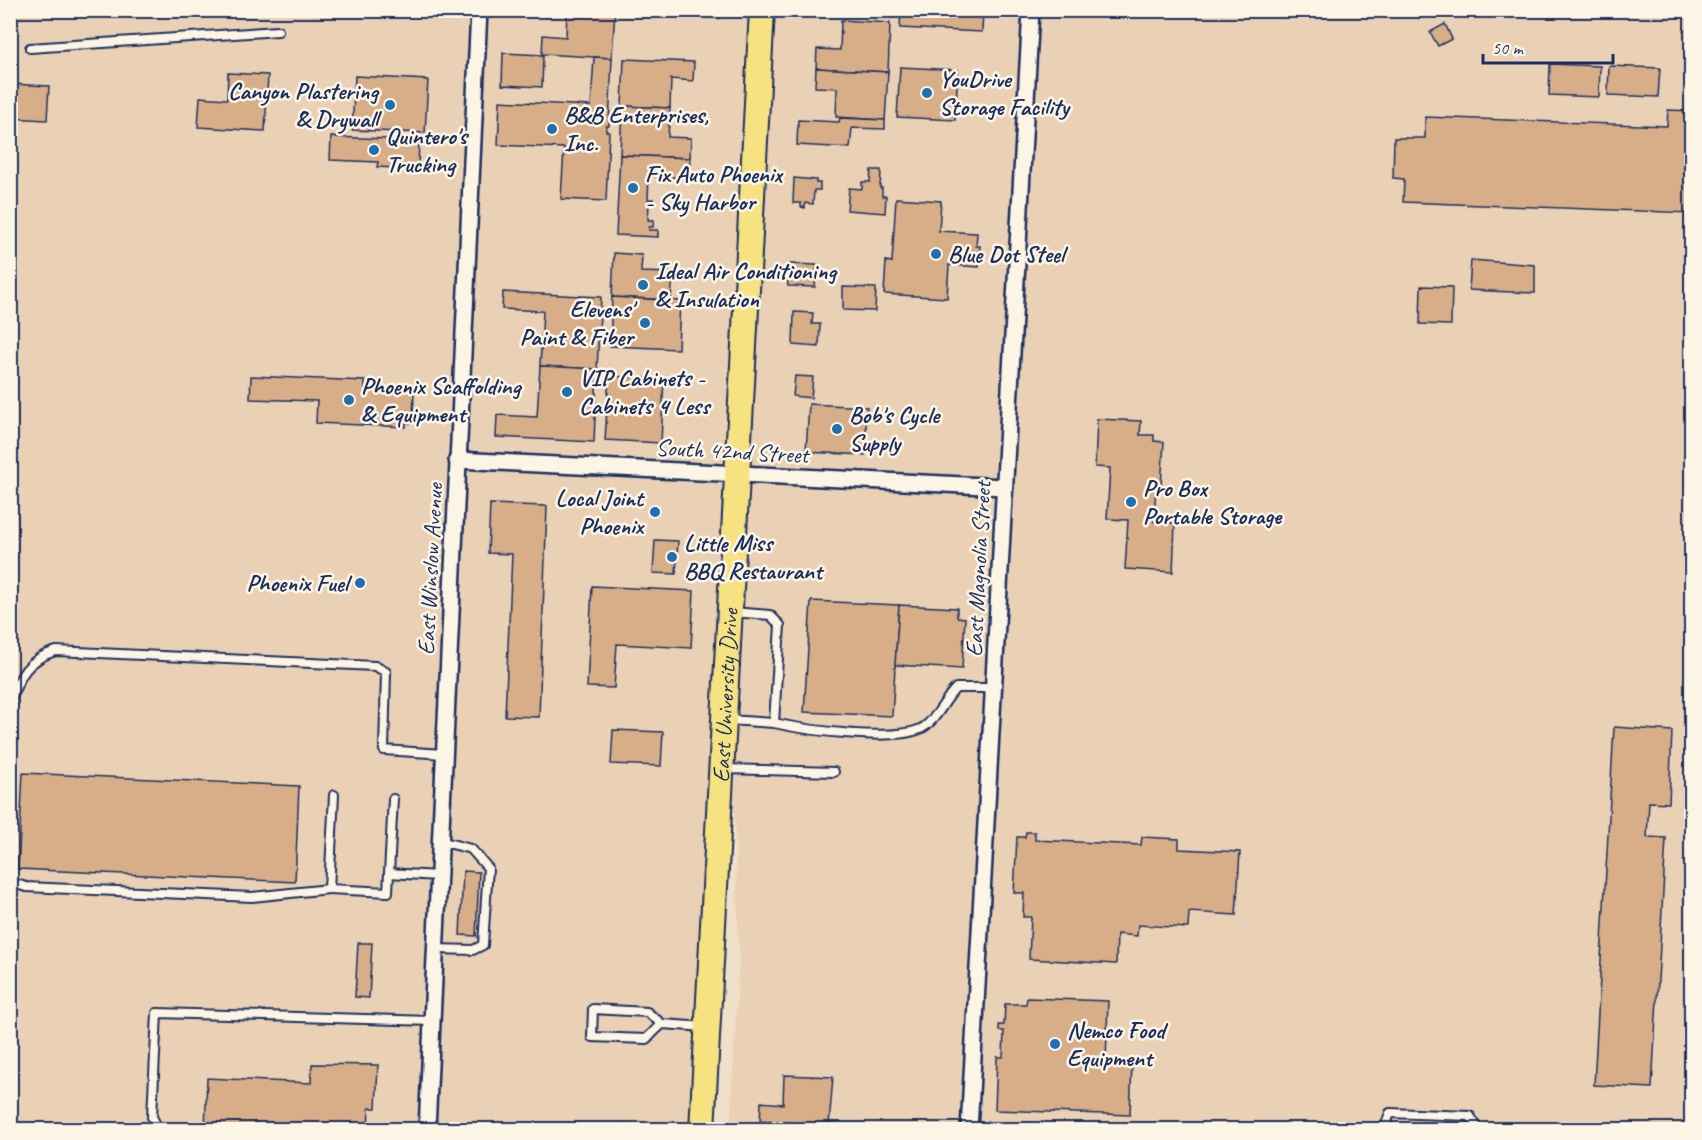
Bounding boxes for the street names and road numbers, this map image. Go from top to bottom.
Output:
street label: South 42nd Street [655,432,811,470]
street label: East Magnolia Street [958,478,998,657]
street label: East Winslow Avenue [411,480,450,656]
street label: East University Drive [706,606,745,783]

